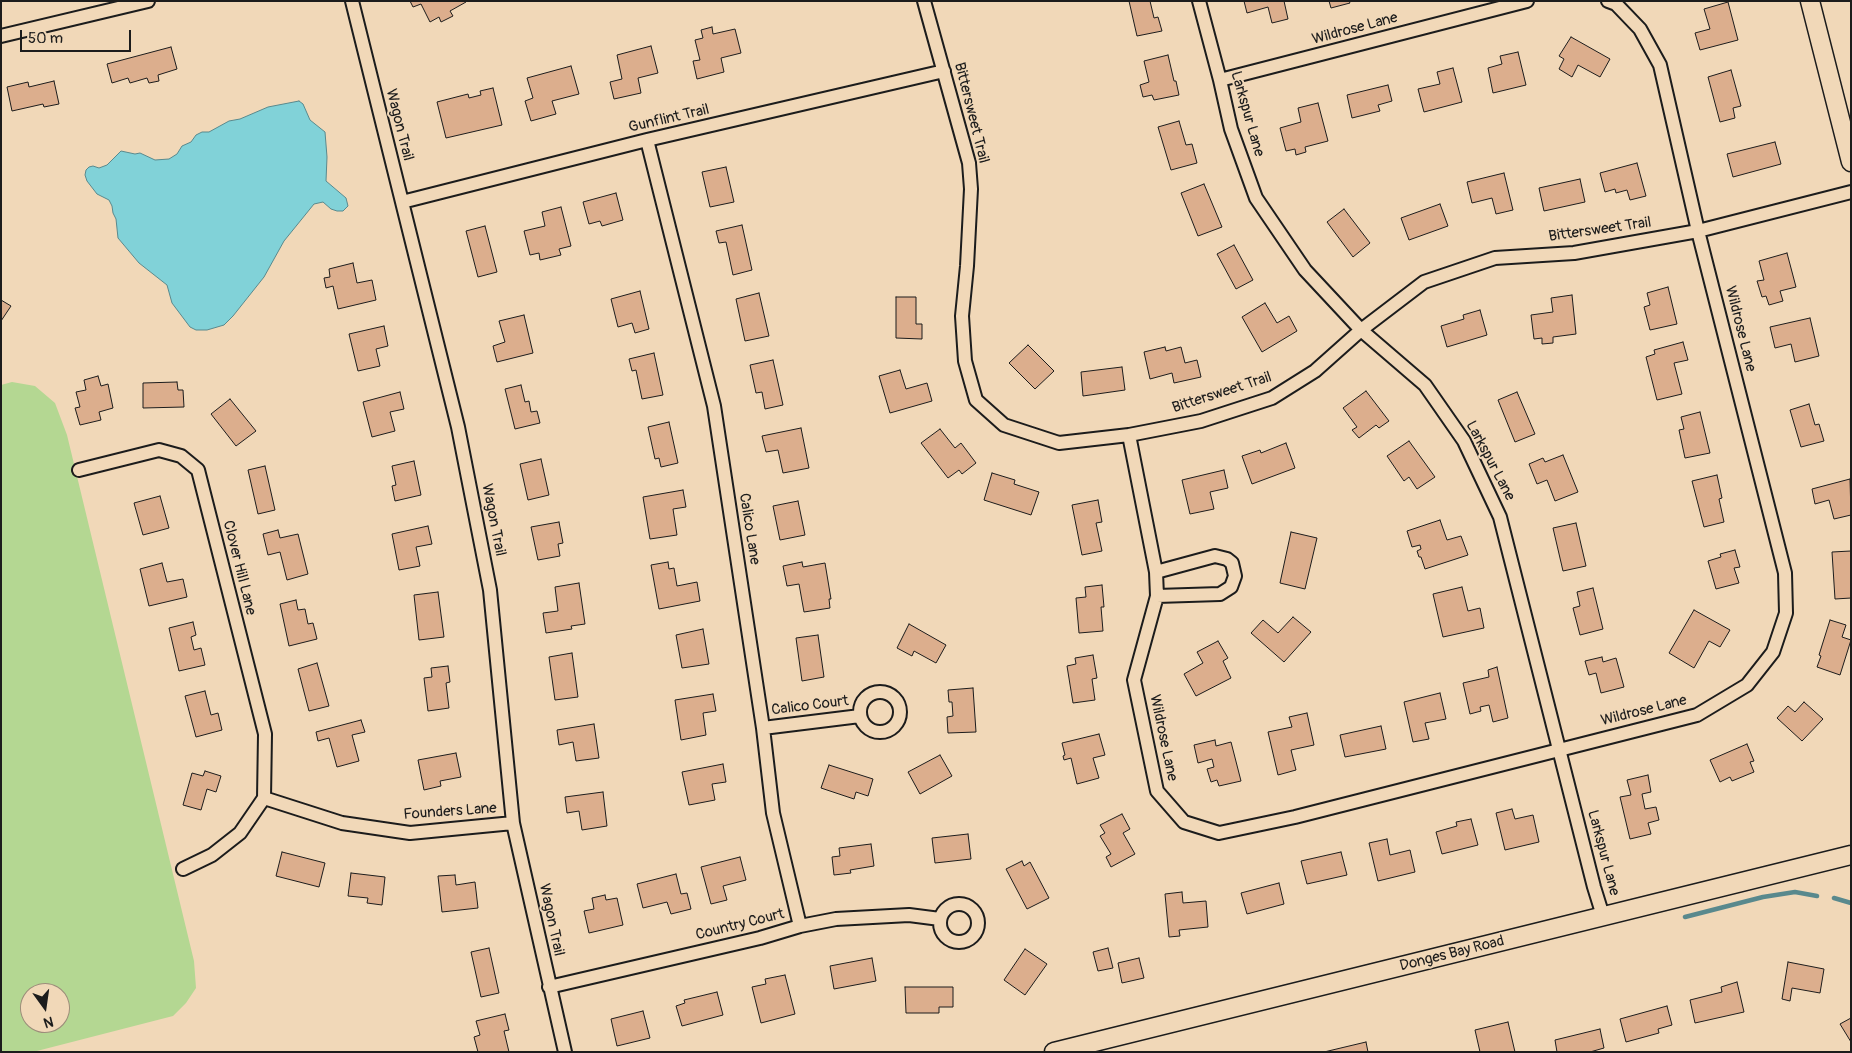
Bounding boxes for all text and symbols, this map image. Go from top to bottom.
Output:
street label: Wildrose Lane [1310,9,1400,49]
scale bar [22,20,134,52]
text: 50 m [28,29,63,48]
street label: Bittersweet Trail [950,61,992,165]
street label: Larkspur Lane [1226,69,1268,159]
street label: Wagon Trail [381,87,417,163]
street label: Gunflint Trail [627,101,711,137]
street label: Bittersweet Trail [1548,214,1652,246]
street label: Wildrose Lane [1721,284,1759,374]
street label: Bittersweet Trail [1170,368,1274,418]
street label: Larkspur Lane [1461,418,1519,504]
street label: Wagon Trail [477,482,509,558]
street label: Calico Lane [734,492,764,566]
street label: Clover Hill Lane [219,519,259,617]
street label: Calico Court [770,692,850,720]
street label: Wildrose Lane [1599,692,1689,730]
street label: Wildrose Lane [1145,693,1181,783]
street label: Founders Lane [403,800,497,824]
street label: Larkspur Lane [1583,808,1623,898]
street label: Wagon Trail [535,882,567,958]
street label: Country Court [694,905,786,945]
street label: Donges Bay Road [1398,932,1506,976]
north arrow [20,983,70,1033]
text: N [42,1013,55,1031]

